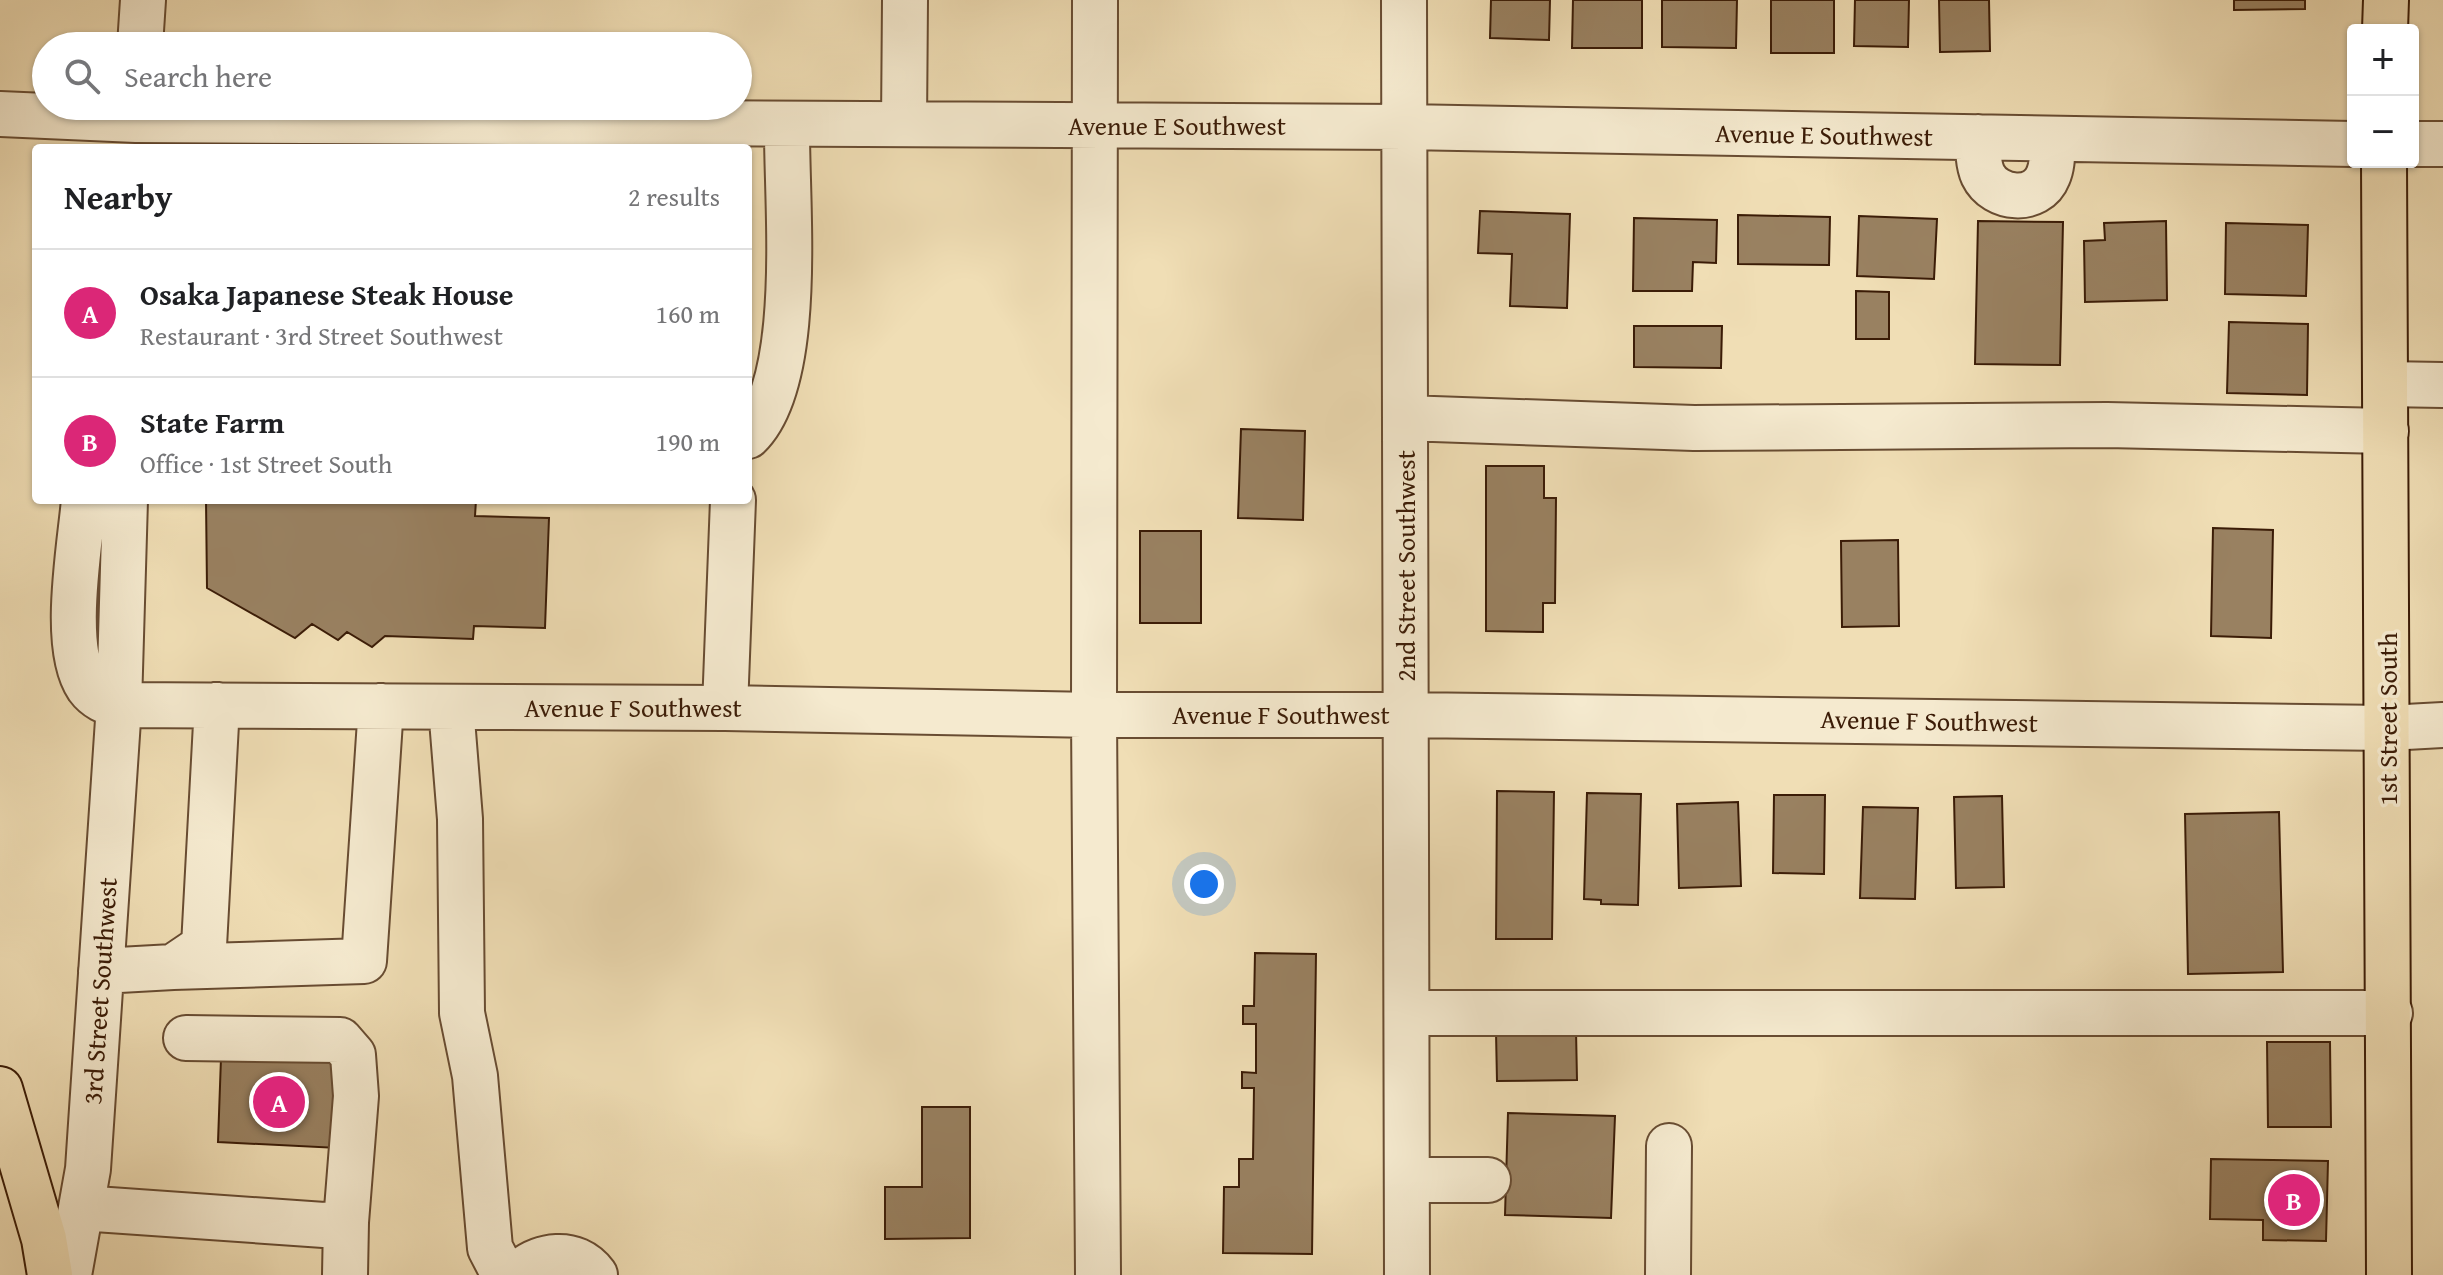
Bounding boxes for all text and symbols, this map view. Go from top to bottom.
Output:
map controls [2347,24,2419,168]
button: + [2347,24,2419,96]
search box [32,32,752,120]
icon: search [60,54,104,98]
text: Search here [124,54,272,98]
button: − [2347,96,2419,168]
street label: Avenue E Southwest [1068,106,1286,145]
street label: Avenue E Southwest [1715,113,1933,156]
text: Nearby [64,172,173,221]
text: 2 results [628,177,720,216]
text: Osaka Japanese Steak House [140,272,514,316]
text: A [82,294,98,333]
text: 160 m [655,294,720,333]
text: Restaurant · 3rd Street Southwest [140,316,503,355]
text: State Farm [140,400,284,444]
text: B [82,422,98,461]
text: 190 m [655,422,720,461]
text: Office · 1st Street South [140,444,392,483]
street label: 2nd Street Southwest [1386,450,1425,682]
street label: 1st Street South [2368,632,2407,806]
street label: Avenue F Southwest [524,688,742,727]
street label: Avenue F Southwest [1172,695,1390,734]
street label: Avenue F Southwest [1820,699,2038,742]
your location [1184,864,1224,904]
street label: 3rd Street Southwest [72,876,127,1106]
pin: A [253,1072,305,1132]
pin: B [2268,1170,2320,1230]

